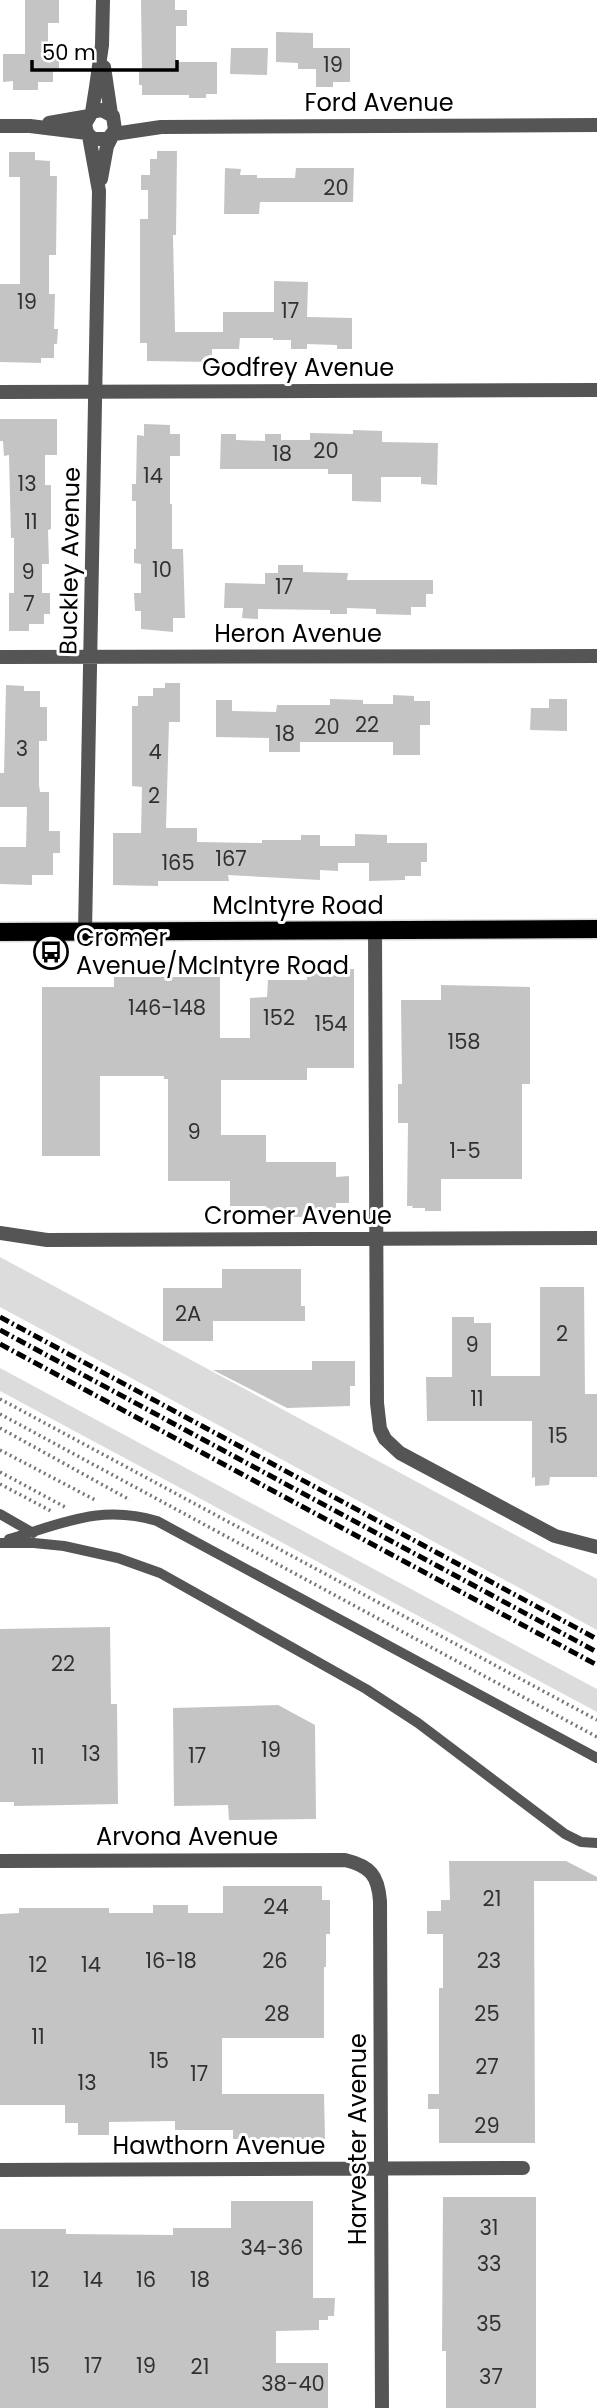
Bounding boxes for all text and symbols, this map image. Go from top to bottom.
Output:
scale bar [32,28,177,72]
text: 50 m [42,38,96,67]
house number: 19 [323,50,343,79]
street label: Ford Avenue [304,86,454,119]
house number: 20 [323,173,349,202]
house number: 19 [17,287,37,316]
house number: 17 [281,296,299,325]
street label: Godfrey Avenue [202,351,394,384]
house number: 20 [313,436,339,465]
house number: 18 [272,439,292,468]
house number: 14 [143,461,163,490]
street label: Buckley Avenue [51,467,88,655]
house number: 13 [17,469,37,498]
house number: 11 [24,507,38,536]
house number: 10 [152,555,172,584]
house number: 9 [21,557,35,586]
house number: 17 [275,572,293,601]
house number: 7 [23,589,35,618]
street label: Heron Avenue [214,617,382,650]
house number: 22 [355,710,379,739]
house number: 20 [314,712,340,741]
house number: 18 [275,719,295,748]
house number: 3 [16,734,28,763]
house number: 4 [148,737,162,766]
house number: 2 [148,781,160,810]
house number: 167 [215,844,247,873]
house number: 165 [161,848,195,877]
street label: McIntyre Road [212,889,384,922]
place label: Cromer Avenue/McIntyre Road [76,921,349,982]
bus stop icon: Cromer Avenue/McIntyre Road [32,933,70,971]
house number: 146-148 [128,993,206,1022]
house number: 152 [263,1003,295,1032]
house number: 154 [314,1009,348,1038]
house number: 158 [447,1027,481,1056]
house number: 9 [187,1117,201,1146]
house number: 1-5 [449,1136,481,1165]
street label: Cromer Avenue [204,1199,392,1232]
house number: 2A [175,1299,201,1328]
house number: 2 [556,1319,568,1348]
house number: 9 [465,1330,479,1359]
house number: 11 [470,1384,484,1413]
house number: 15 [548,1421,568,1450]
house number: 22 [51,1649,75,1678]
house number: 19 [261,1735,281,1764]
house number: 13 [81,1739,101,1768]
house number: 17 [188,1741,206,1770]
house number: 11 [31,1742,45,1771]
street label: Arvona Avenue [96,1820,278,1853]
house number: 21 [483,1884,501,1913]
house number: 24 [263,1892,289,1921]
house number: 16-18 [145,1946,197,1975]
house number: 26 [262,1946,288,1975]
house number: 23 [477,1946,501,1975]
house number: 12 [29,1950,47,1979]
house number: 14 [81,1950,101,1979]
house number: 28 [264,1999,290,2028]
house number: 25 [474,1999,500,2028]
house number: 11 [31,2022,45,2051]
street label: Harvester Avenue [341,2033,374,2245]
house number: 15 [149,2046,169,2075]
house number: 27 [475,2052,499,2081]
house number: 17 [190,2059,208,2088]
house number: 13 [77,2068,97,2097]
house number: 29 [474,2111,500,2140]
street label: Hawthorn Avenue [113,2129,325,2162]
house number: 31 [479,2213,499,2242]
house number: 34-36 [241,2233,303,2262]
house number: 33 [477,2249,501,2278]
house number: 12 [31,2265,49,2294]
house number: 14 [83,2265,103,2294]
house number: 16 [136,2265,156,2294]
house number: 18 [190,2265,210,2294]
house number: 35 [476,2309,502,2338]
house number: 15 [30,2351,50,2380]
house number: 17 [84,2351,102,2380]
house number: 19 [136,2351,156,2380]
house number: 21 [191,2352,209,2381]
house number: 37 [479,2362,503,2391]
house number: 38-40 [261,2369,325,2398]

